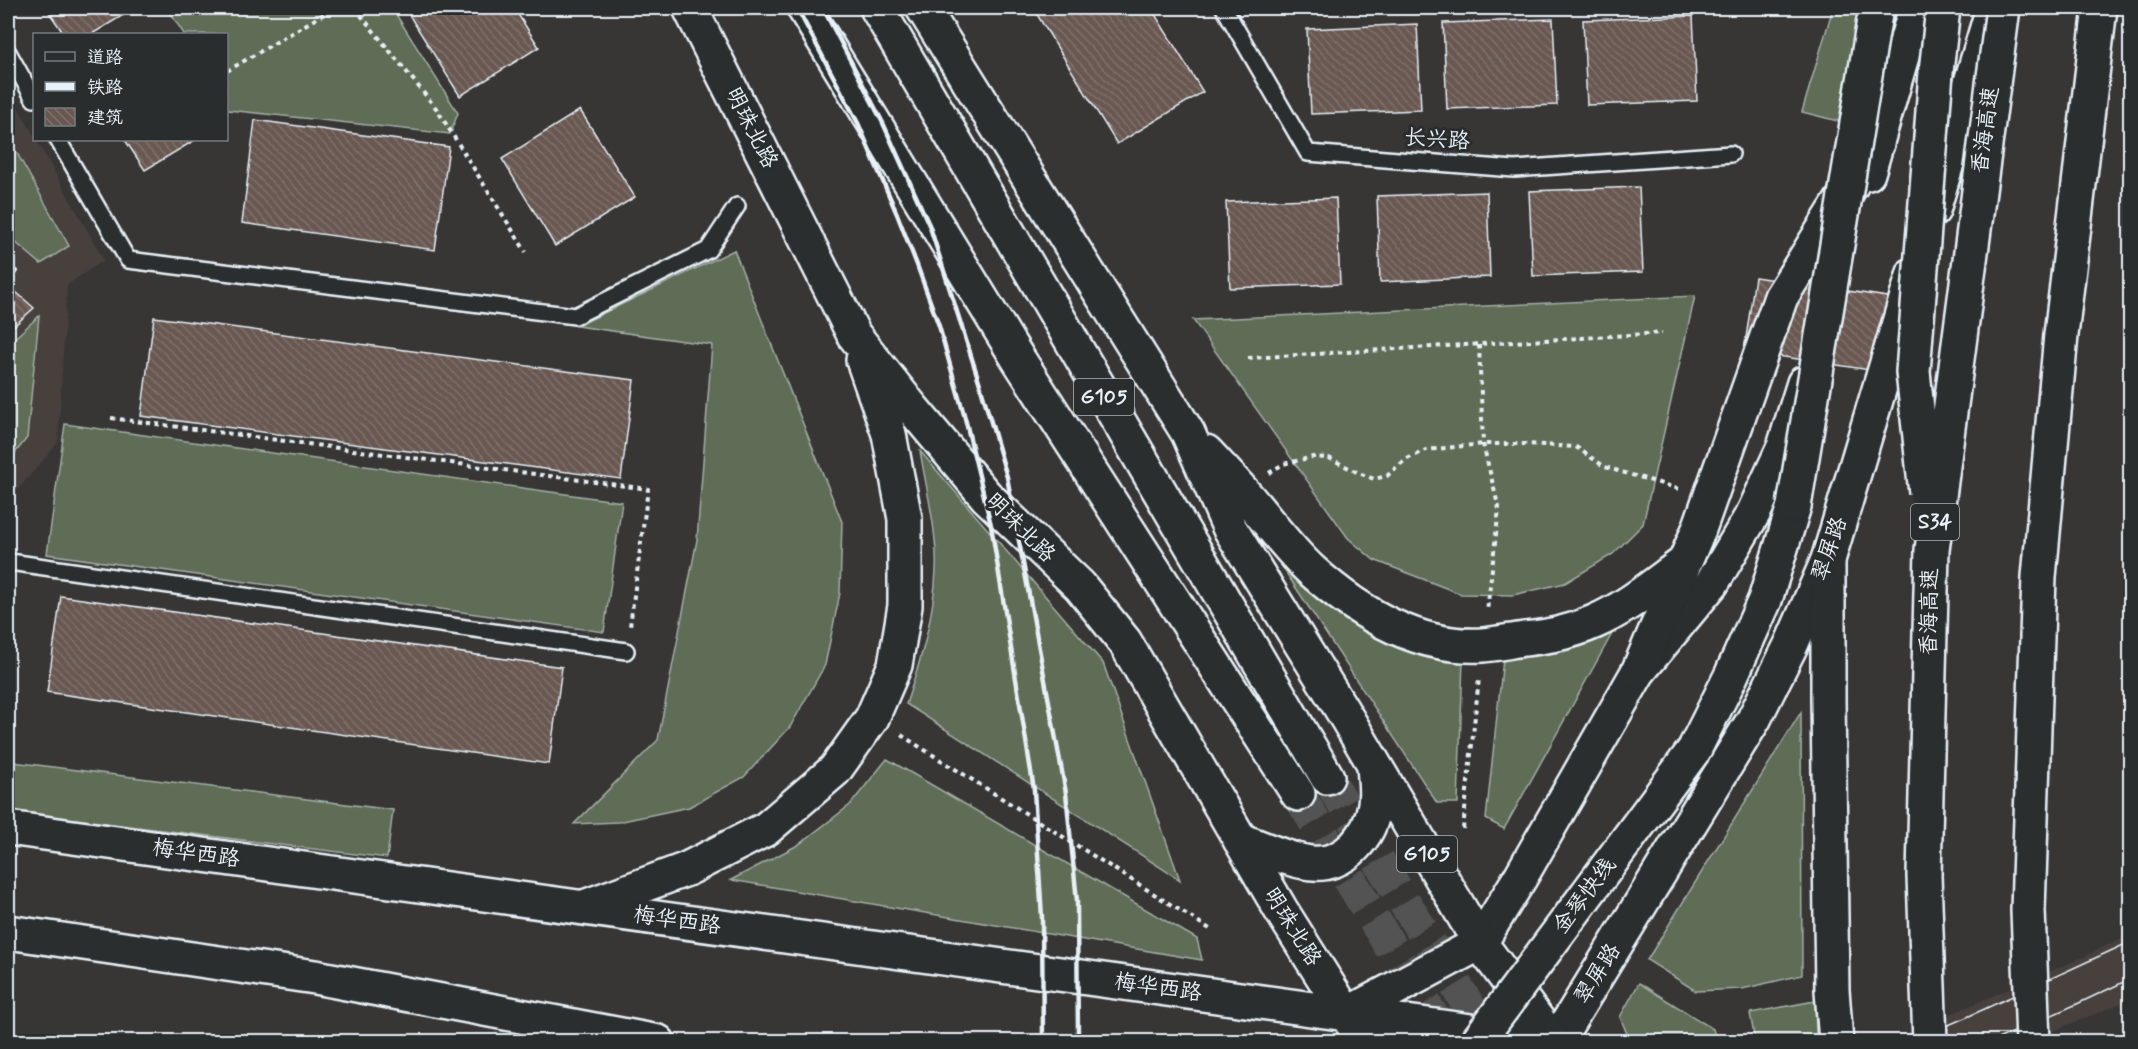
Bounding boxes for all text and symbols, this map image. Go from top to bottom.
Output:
legend [33,33,228,141]
text: 道路 [87,46,123,70]
text: 铁路 [87,76,123,100]
street label: 明珠北路 [719,82,783,174]
street label: 香海高速 [1966,84,2006,176]
text: 建筑 [87,106,123,130]
street label: 长兴路 [1403,124,1471,156]
road number: G105 [1074,379,1134,415]
street label: 明珠北路 [979,487,1061,569]
road number: S34 [1911,504,1959,540]
street label: 翠屏路 [1806,513,1854,585]
street label: 香海高速 [1915,568,1945,656]
street label: 梅华西路 [150,834,242,874]
road number: G105 [1397,836,1457,872]
street label: 金琴快线 [1547,852,1623,940]
street label: 明珠北路 [1257,882,1327,972]
street label: 梅华西路 [631,901,723,941]
street label: 翠屏路 [1569,939,1627,1009]
street label: 梅华西路 [1112,968,1204,1008]

